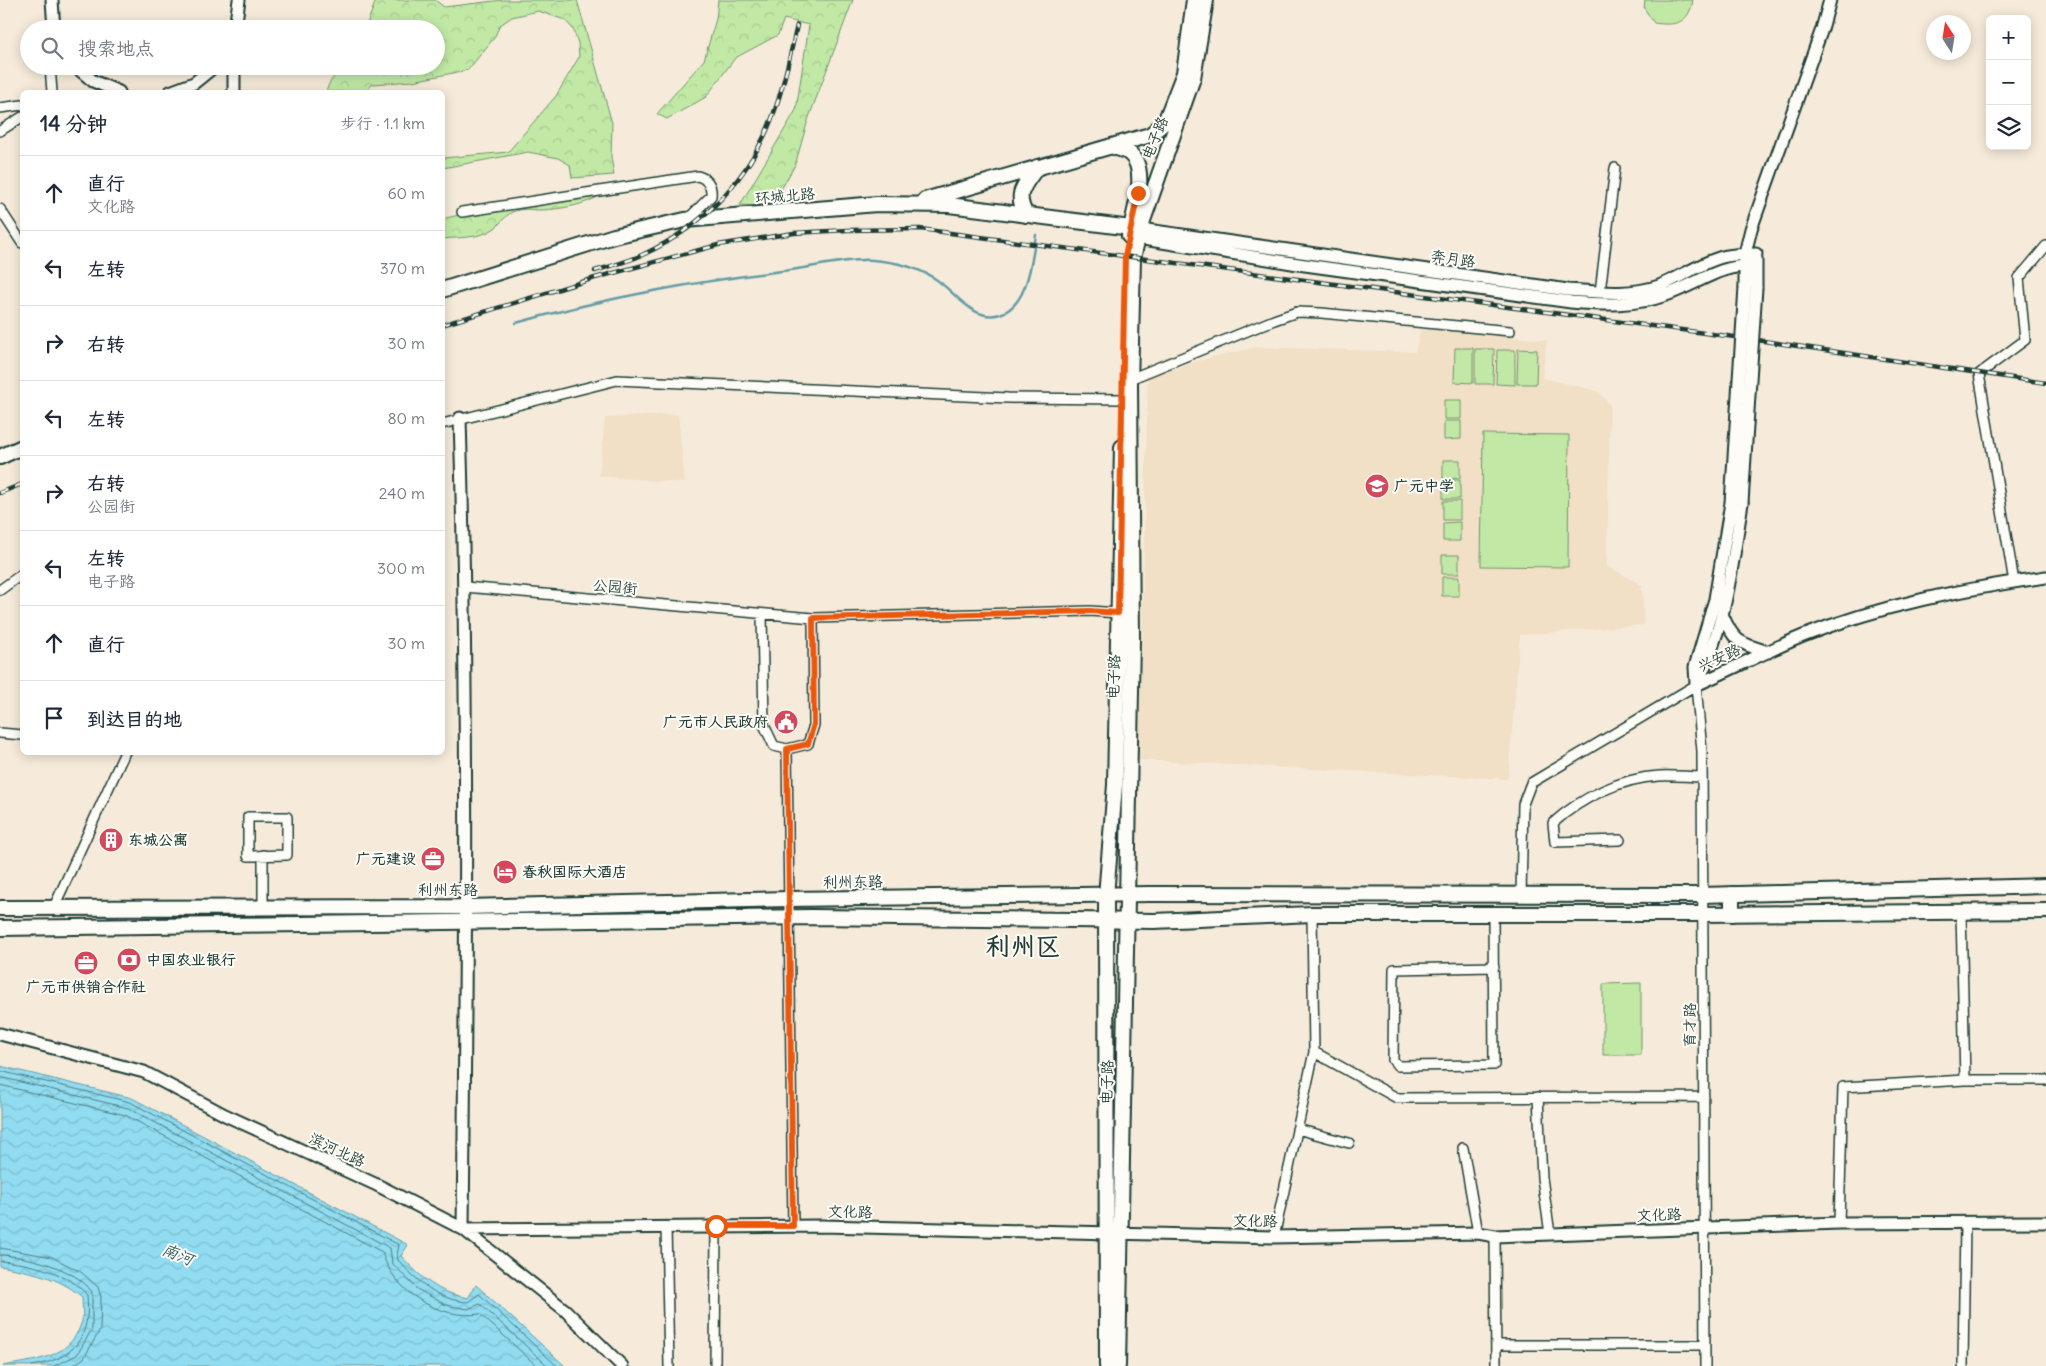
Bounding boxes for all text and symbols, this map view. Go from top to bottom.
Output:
north arrow [1926,15,1971,60]
map controls [1986,15,2031,150]
button: + [1986,15,2031,60]
search box [20,20,445,75]
icon: search [38,34,66,62]
text: 搜索地点 [78,36,154,60]
button: − [1986,60,2031,105]
button: layers [1986,105,2031,150]
text: 14 分钟 [40,110,107,137]
text: 步行 · 1.1 km [340,113,425,133]
street label: 电子路 [1137,113,1172,162]
text: 直行 [87,171,125,195]
icon: ahead [40,179,68,207]
route end [1127,182,1150,205]
text: 60 m [387,183,425,203]
street label: 环城北路 [754,183,816,208]
text: 文化路 [87,196,135,216]
street label: 奔月路 [1429,246,1477,271]
icon: left [40,254,68,282]
text: 左转 [87,257,125,281]
text: 370 m [380,258,425,278]
icon: right [40,329,68,357]
text: 右转 [87,332,125,356]
text: 30 m [388,333,425,353]
icon: left [40,404,68,432]
text: 左转 [87,407,125,431]
text: 80 m [387,408,425,428]
text: 右转 [87,471,125,495]
school or university icon: 广元中学 [1364,473,1390,499]
place label: 广元中学 [1394,476,1454,495]
icon: right [40,479,68,507]
text: 240 m [379,483,425,503]
text: 公园街 [87,496,135,516]
text: 左转 [87,546,125,570]
icon: left [40,554,68,582]
text: 300 m [377,558,425,578]
text: 电子路 [87,571,135,591]
street label: 公园街 [592,575,638,598]
icon: ahead [40,629,68,657]
text: 直行 [87,632,125,656]
text: 30 m [388,633,425,653]
street label: 兴安路 [1694,639,1743,676]
street label: 电子路 [1104,654,1123,700]
icon: arrive [40,704,68,732]
text: 到达目的地 [87,707,182,731]
public building icon: 广元市人民政府 [773,709,799,735]
place label: 广元市人民政府 [663,712,768,731]
building icon: 东城公寓 [98,827,124,853]
place label: 东城公寓 [128,830,188,849]
office icon: 广元建设 [420,846,446,872]
place label: 广元建设 [356,849,416,868]
hotel icon: 春秋国际大酒店 [492,859,518,885]
place label: 春秋国际大酒店 [522,862,627,881]
street label: 利州东路 [823,871,883,892]
street label: 利州东路 [418,880,478,899]
district label: 利州区 [985,930,1061,962]
bank icon: 中国农业银行 [116,947,142,973]
office icon: 广元市供销合作社 [73,950,99,976]
place label: 中国农业银行 [146,950,236,969]
place label: 广元市供销合作社 [26,977,146,996]
street label: 育才路 [1680,1002,1699,1048]
street label: 电子路 [1096,1059,1117,1105]
street label: 滨河北路 [306,1128,368,1171]
street label: 文化路 [827,1202,873,1221]
street label: 文化路 [1636,1204,1682,1225]
street label: 文化路 [1232,1211,1278,1230]
route start [705,1215,728,1238]
water label: 南河 [159,1239,199,1270]

